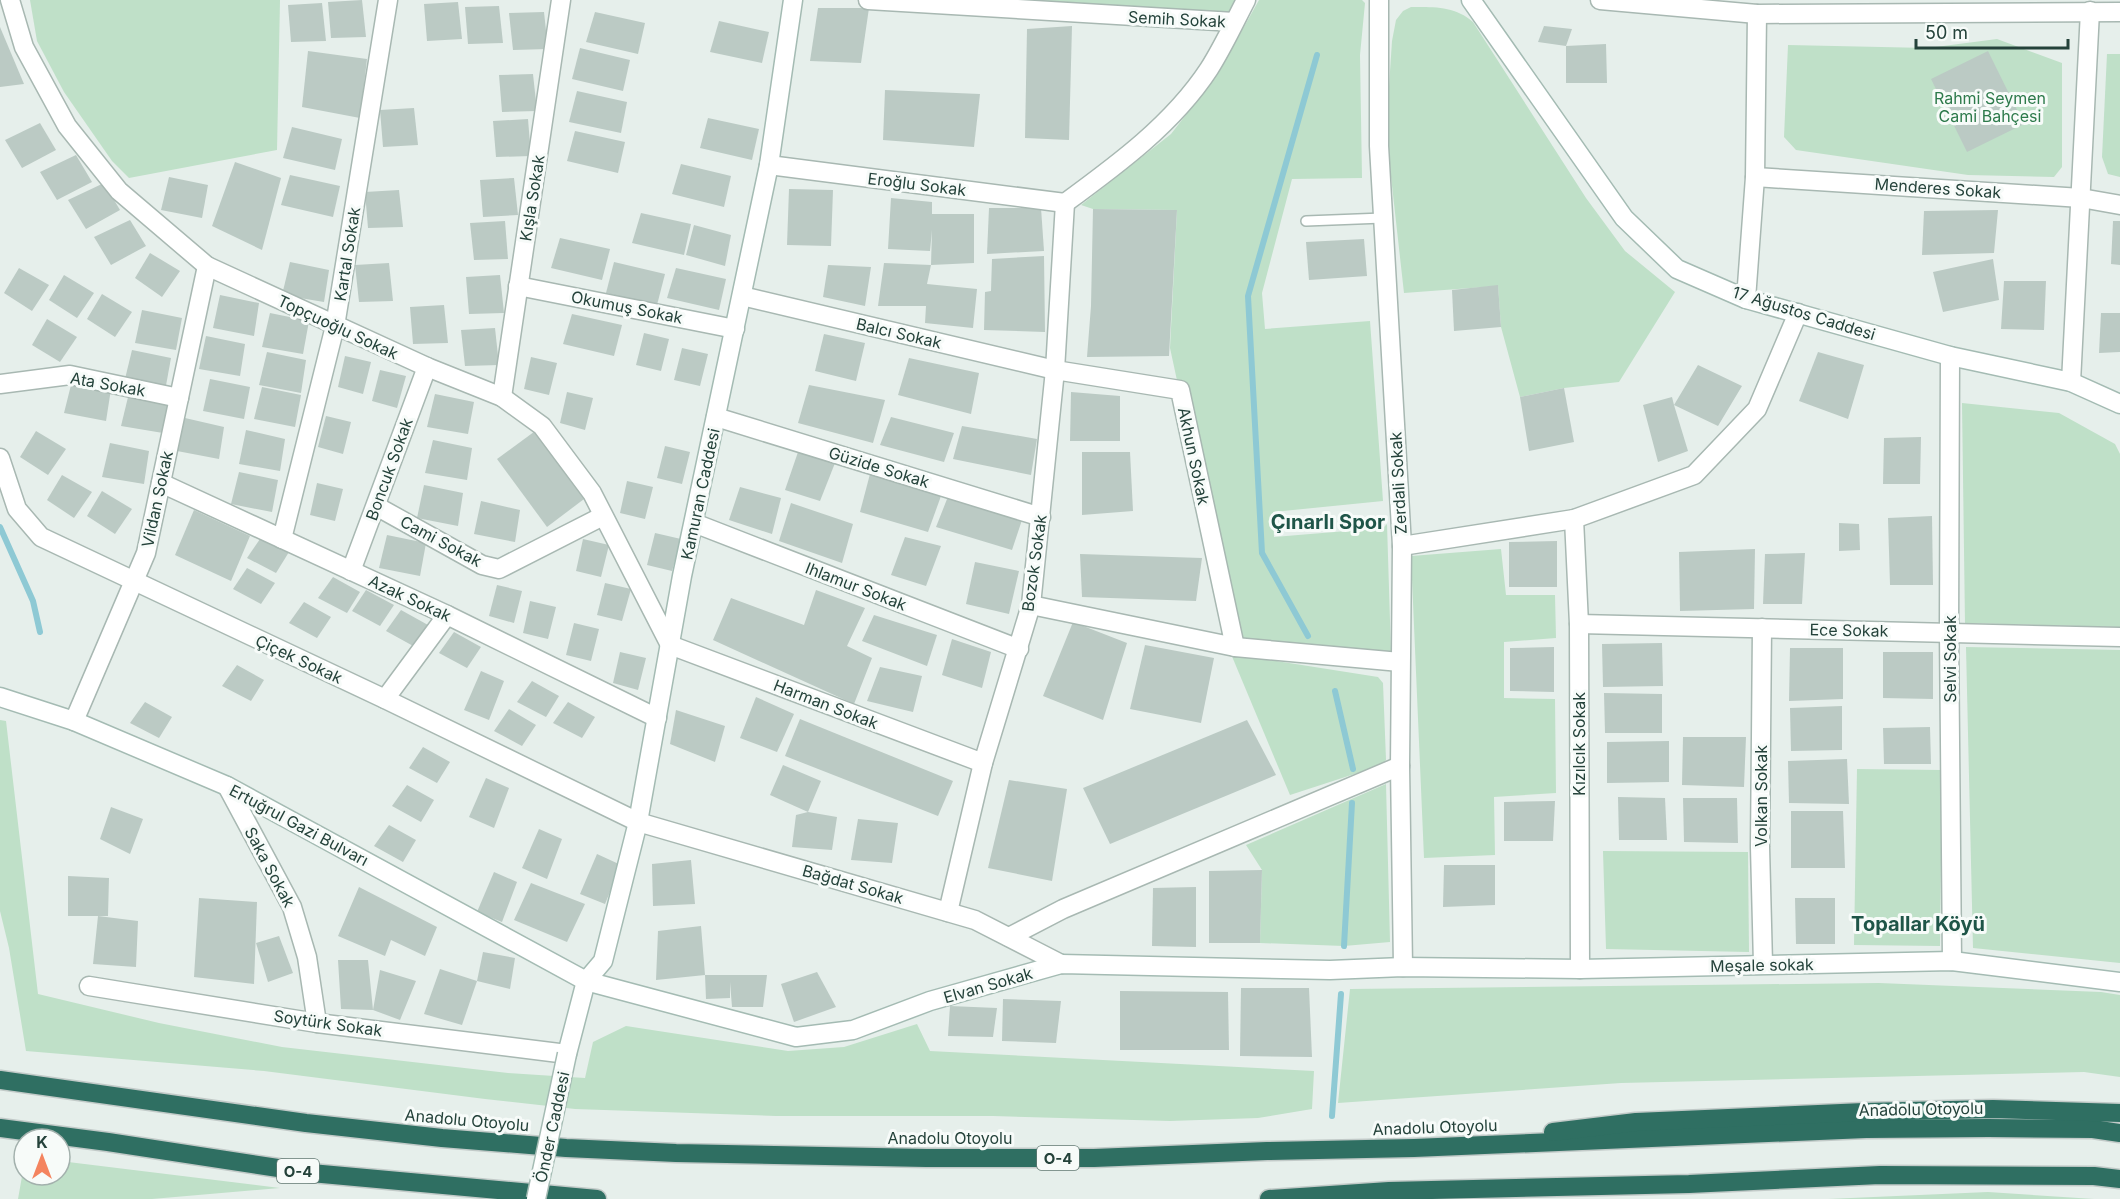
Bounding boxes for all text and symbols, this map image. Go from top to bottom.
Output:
street label: Semih Sokak [1128,6,1227,32]
scale bar [1916,12,2068,50]
text: 50 m [1925,22,1968,43]
park label: Rahmi Seymen Cami Bahçesi [1934,88,2046,126]
street label: Kışla Sokak [515,153,549,243]
street label: Eroğlu Sokak [867,168,968,200]
street label: Menderes Sokak [1874,174,2002,202]
street label: Kartal Sokak [330,205,364,303]
street label: 17 Ağustos Caddesi [1730,282,1878,344]
street label: Okumuş Sokak [569,286,685,328]
street label: Topçuoğlu Sokak [275,290,402,364]
street label: Balcı Sokak [854,313,944,353]
street label: Ata Sokak [69,368,147,400]
street label: Akhun Sokak [1174,405,1214,507]
street label: Boncuk Sokak [361,415,417,523]
street label: Kamuran Caddesi [676,426,724,562]
street label: Zerdali Sokak [1385,431,1411,535]
street label: Güzide Sokak [826,442,932,492]
street label: Vildan Sokak [137,449,177,549]
district label: Çınarlı Spor [1271,510,1385,534]
street label: Cami Sokak [397,511,485,571]
street label: Bozok Sokak [1017,513,1051,613]
street label: Ihlamur Sokak [802,557,910,615]
street label: Azak Sokak [366,570,455,626]
street label: Selvi Sokak [1940,615,1960,703]
street label: Ece Sokak [1809,619,1889,641]
street label: Çiçek Sokak [252,630,346,688]
street label: Harman Sokak [771,675,881,733]
street label: Kızılcık Sokak [1569,692,1589,796]
street label: Volkan Sokak [1751,745,1771,847]
street label: Ertuğrul Gazi Bulvarı [226,780,372,870]
street label: Saka Sokak [241,823,300,911]
street label: Bağdat Sokak [800,860,906,908]
district label: Topallar Köyü [1851,912,1985,936]
street label: Meşale sokak [1710,954,1814,976]
street label: Elvan Sokak [941,963,1035,1007]
street label: Soytürk Sokak [272,1005,384,1041]
street label: Önder Caddesi [530,1070,574,1184]
street label: Anadolu Otoyolu [1858,1098,1984,1120]
street label: Anadolu Otoyolu [404,1105,530,1135]
street label: Anadolu Otoyolu [1372,1115,1498,1139]
north arrow [12,1127,72,1187]
street label: Anadolu Otoyolu [888,1128,1012,1148]
text: K [36,1132,48,1152]
road number: O-4 [1037,1146,1079,1170]
road number: O-4 [277,1159,319,1183]

